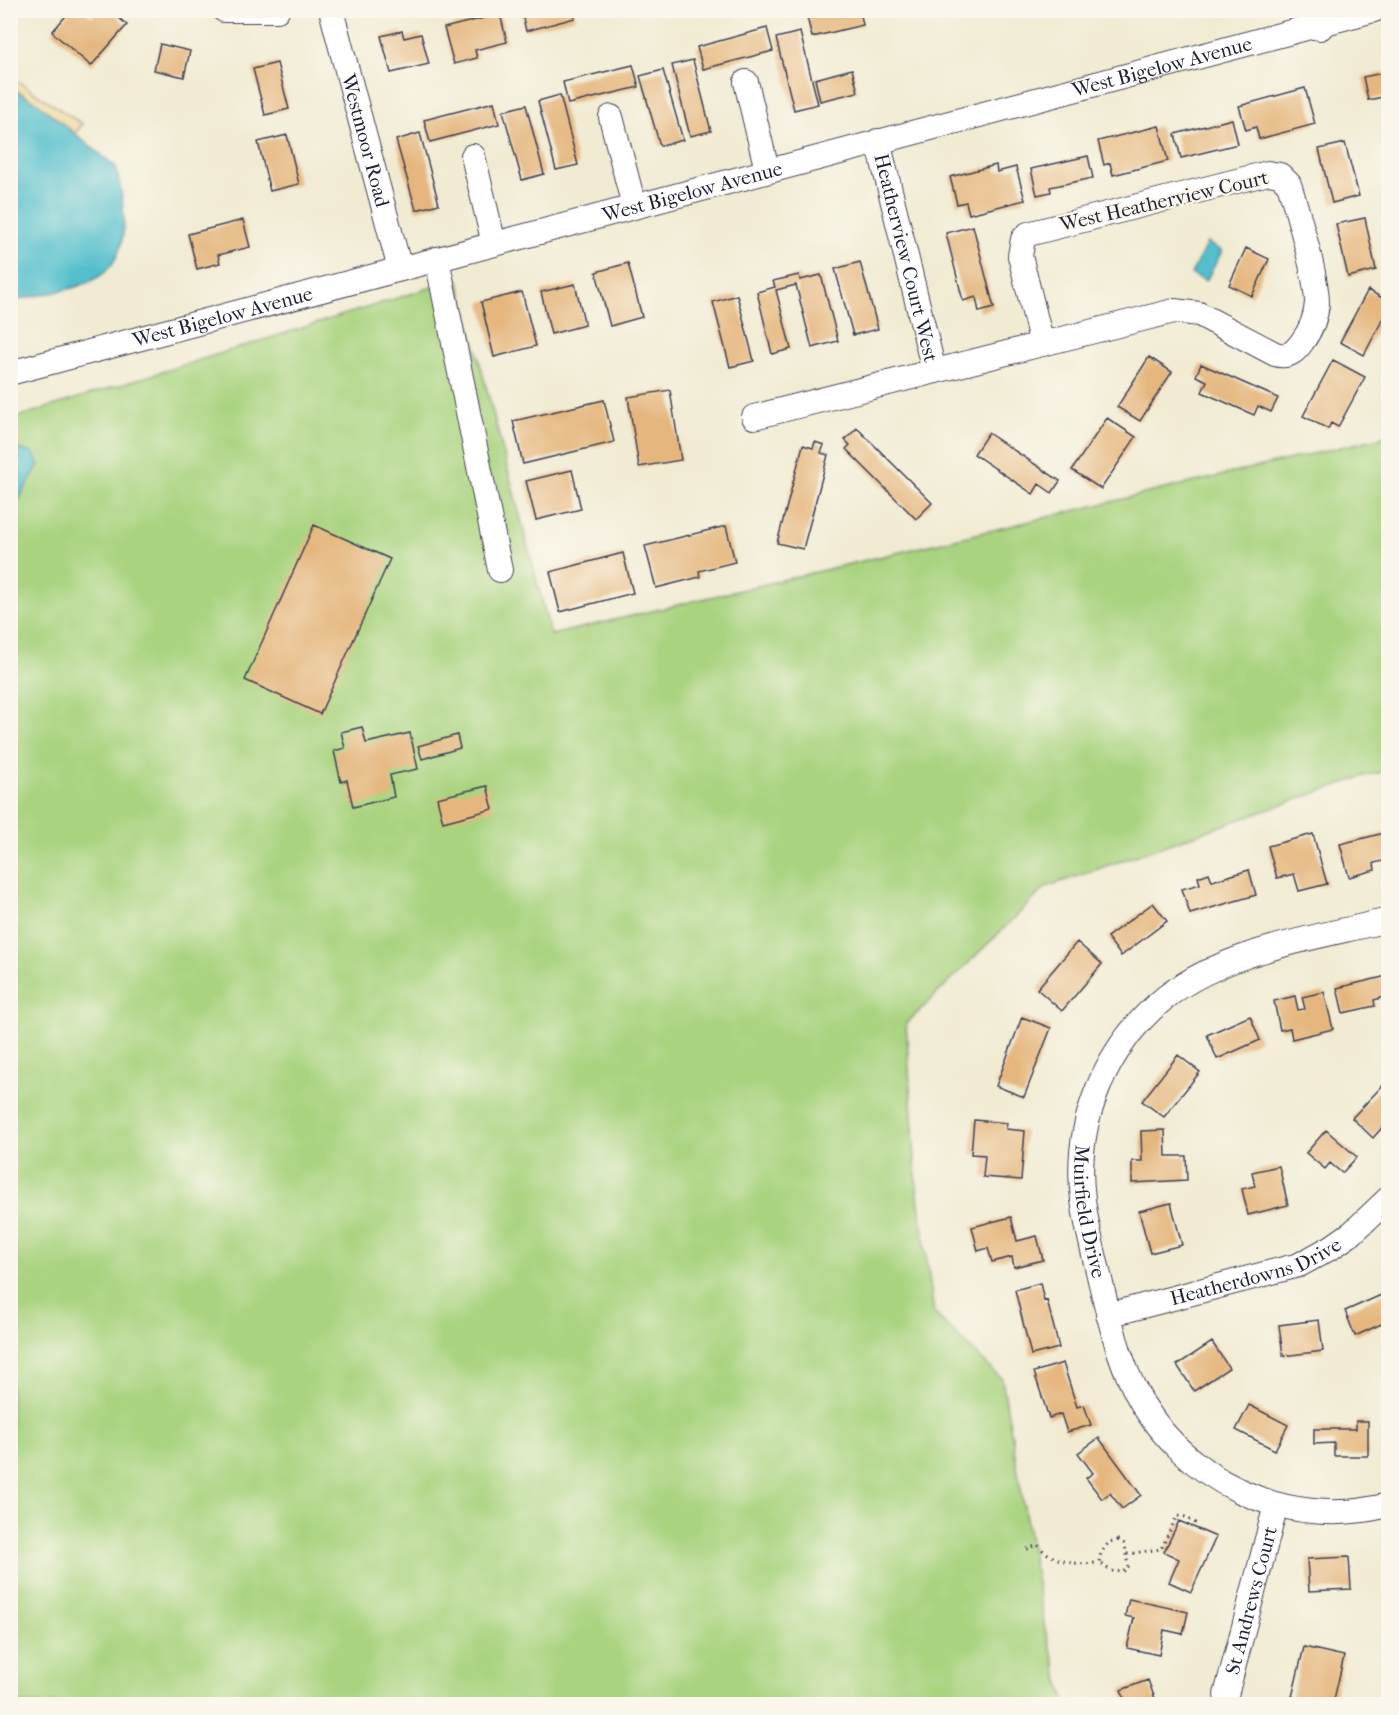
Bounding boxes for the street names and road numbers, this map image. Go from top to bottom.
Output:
street label: West Bigelow Avenue [1068,31,1255,102]
street label: Westmoor Road [337,70,395,211]
street label: Heatherview Court West [870,151,943,364]
street label: West Bigelow Avenue [599,156,785,227]
street label: West Heatherview Court [1056,166,1271,236]
street label: West Bigelow Avenue [129,281,315,352]
street label: Muirfield Drive [1070,1144,1111,1280]
street label: Heatherdowns Drive [1168,1233,1346,1310]
street label: St Andrews Court [1220,1524,1281,1677]

